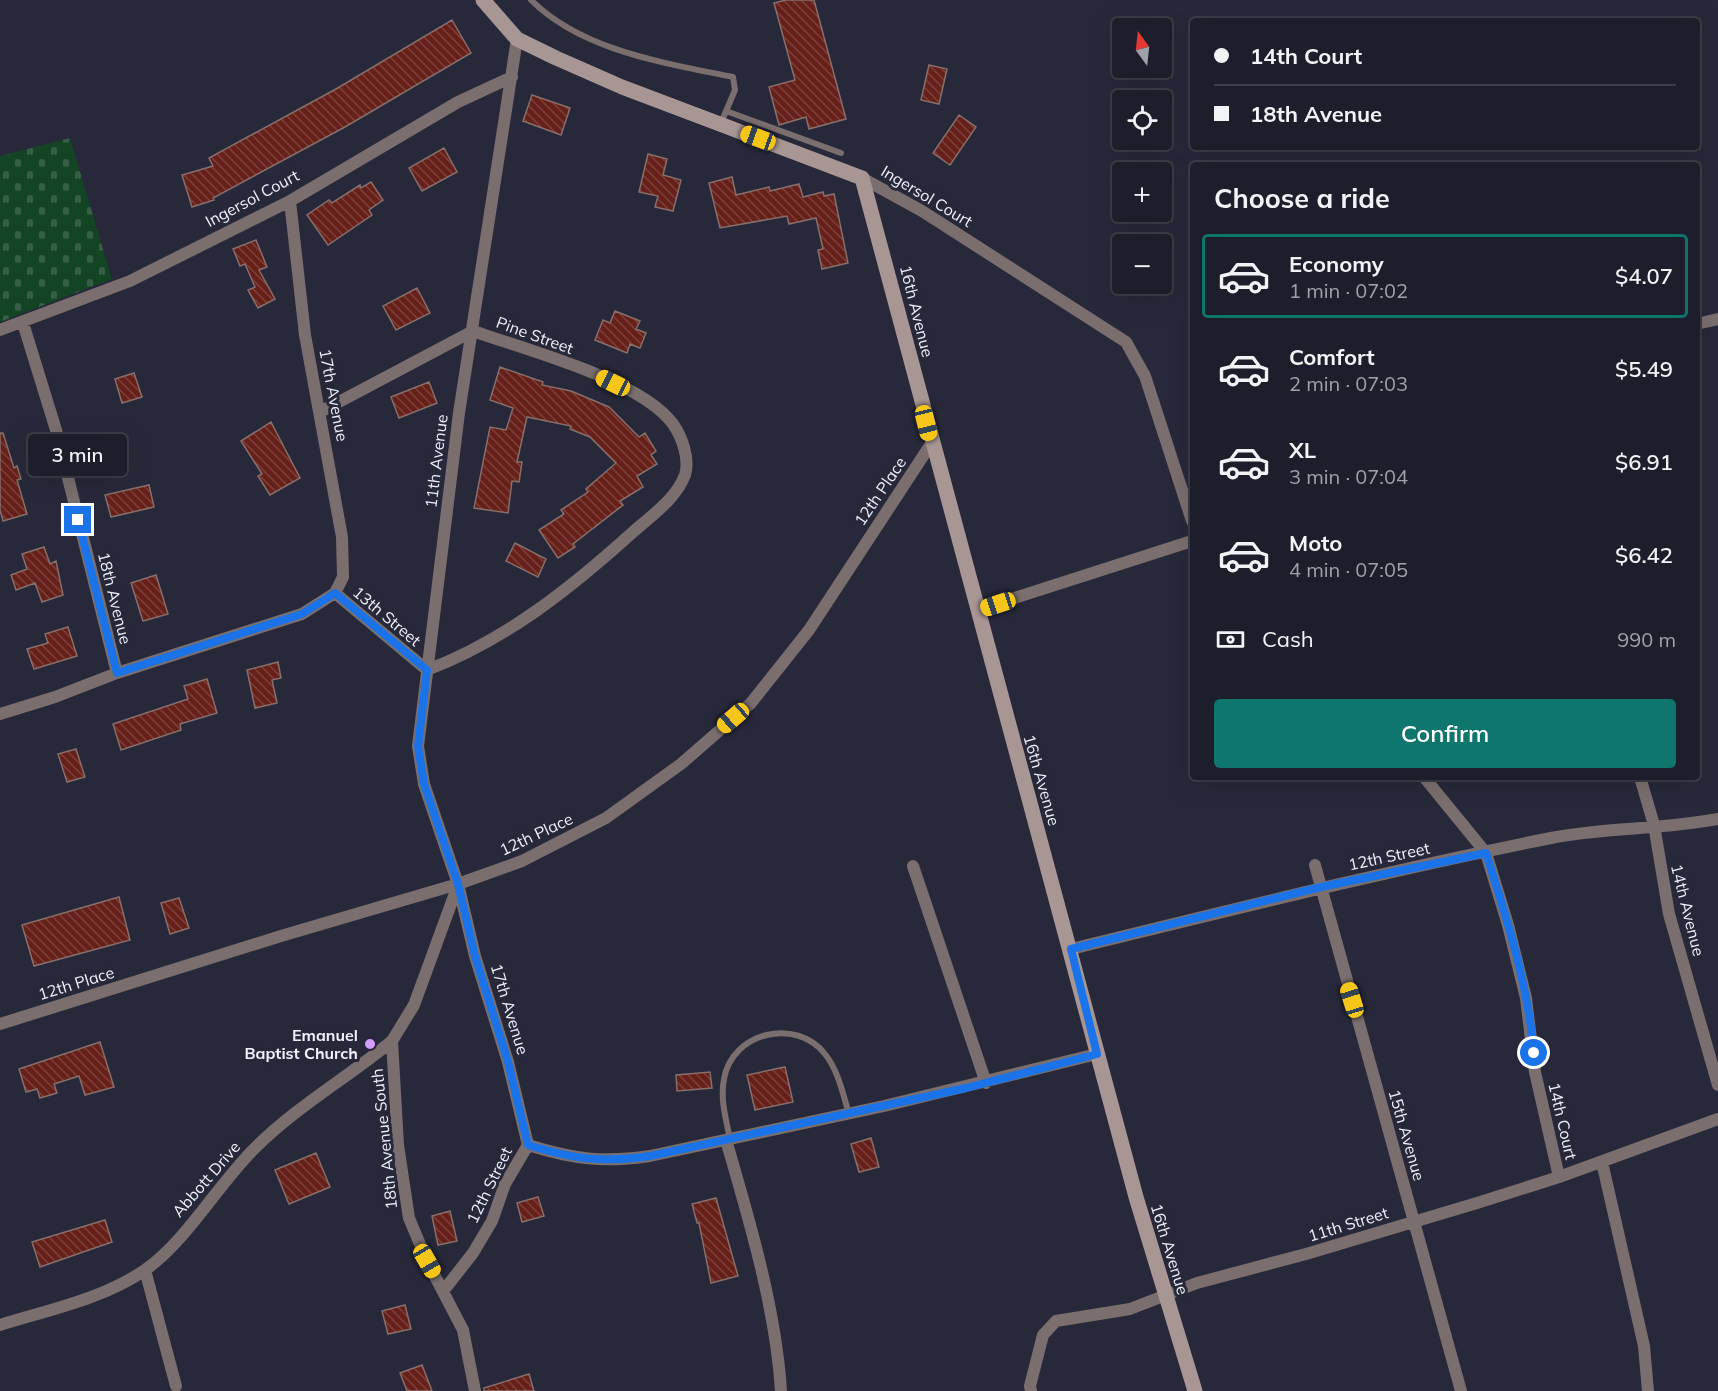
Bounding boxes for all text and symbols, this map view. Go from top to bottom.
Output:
north arrow [1112,18,1172,78]
map controls [1112,18,1172,294]
text: 14th Court [1250,42,1362,70]
button: locate [1112,90,1172,150]
text: 18th Avenue [1250,100,1382,128]
car [738,123,778,153]
street label: Ingersol Court [878,161,977,231]
button: + [1112,162,1172,222]
street label: Ingersol Court [202,165,303,231]
text: Choose a ride [1214,181,1390,215]
button: − [1112,234,1172,294]
icon: car [1217,249,1271,303]
text: Economy [1289,250,1384,278]
text: $4.07 [1615,262,1673,290]
street label: 16th Avenue [896,263,938,359]
text: 1 min · 07:02 [1289,278,1408,303]
street label: Pine Street [494,312,577,358]
icon: car [1217,342,1271,396]
text: Comfort [1289,343,1375,371]
street label: 17th Avenue [315,347,353,443]
text: $5.49 [1615,355,1673,383]
car [593,367,633,399]
text: 2 min · 07:03 [1289,371,1408,396]
car [913,403,939,443]
street label: 11th Avenue [420,413,452,509]
callout: 3 min [28,433,128,475]
icon: car [1217,435,1271,489]
text: XL [1289,436,1316,464]
text: 3 min [52,442,103,467]
text: $6.91 [1615,448,1673,476]
street label: 12th Place [850,453,910,529]
text: 3 min · 07:04 [1289,464,1408,489]
route end [64,506,91,533]
icon: car [1217,528,1271,582]
text: Moto [1289,529,1342,557]
text: $6.42 [1615,541,1673,569]
street label: 18th Avenue [94,550,136,646]
text: 4 min · 07:05 [1289,557,1408,582]
street label: 13th Street [349,582,425,650]
car [978,590,1018,618]
icon: cash [1214,623,1247,656]
text: Cash [1262,625,1314,653]
text: 990 m [1617,627,1676,652]
car [714,699,752,737]
button: Confirm [1214,699,1676,768]
street label: 16th Avenue [1019,732,1065,828]
street label: 12th Place [496,808,576,860]
street label: 12th Street [1347,838,1432,874]
street label: 14th Avenue [1667,862,1709,958]
street label: 17th Avenue [487,961,533,1057]
street label: 12th Place [35,962,117,1004]
car [1338,980,1366,1020]
place label: Emanuel Baptist Church [245,1025,358,1063]
marker: Emanuel Baptist Church [363,1037,377,1051]
route start [1520,1039,1547,1066]
street label: 18th Avenue South [367,1068,401,1210]
street label: 14th Court [1544,1080,1582,1162]
street label: 15th Avenue [1384,1087,1430,1183]
street label: Abbott Drive [168,1137,244,1221]
street label: 12th Street [462,1143,516,1227]
street label: 16th Avenue [1147,1201,1193,1297]
street label: 11th Street [1306,1202,1391,1246]
car [410,1241,444,1281]

